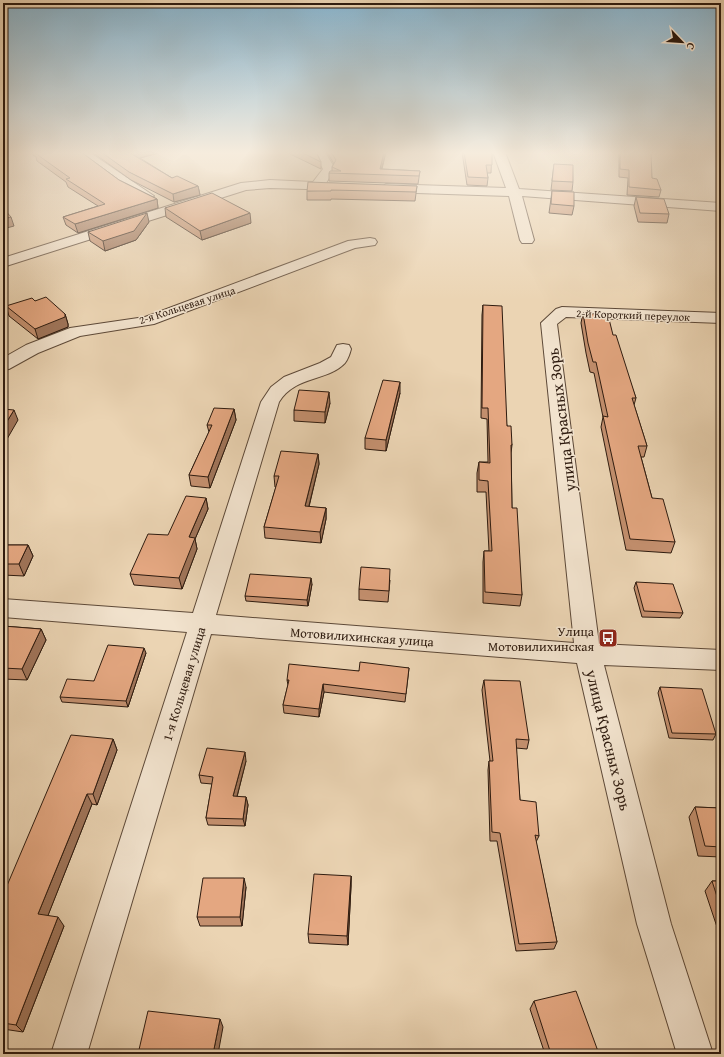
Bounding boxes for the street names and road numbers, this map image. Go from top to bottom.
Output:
street label: 2-я Кольцевая улица [137,282,238,328]
street label: 2-й Короткий переулок [576,305,690,325]
street label: улица Красных Зорь [540,346,582,494]
street label: Мотовилихинская улица [290,623,435,652]
street label: 1-я Кольцевая улица [158,624,211,744]
street label: улица Красных Зорь [580,666,638,814]

